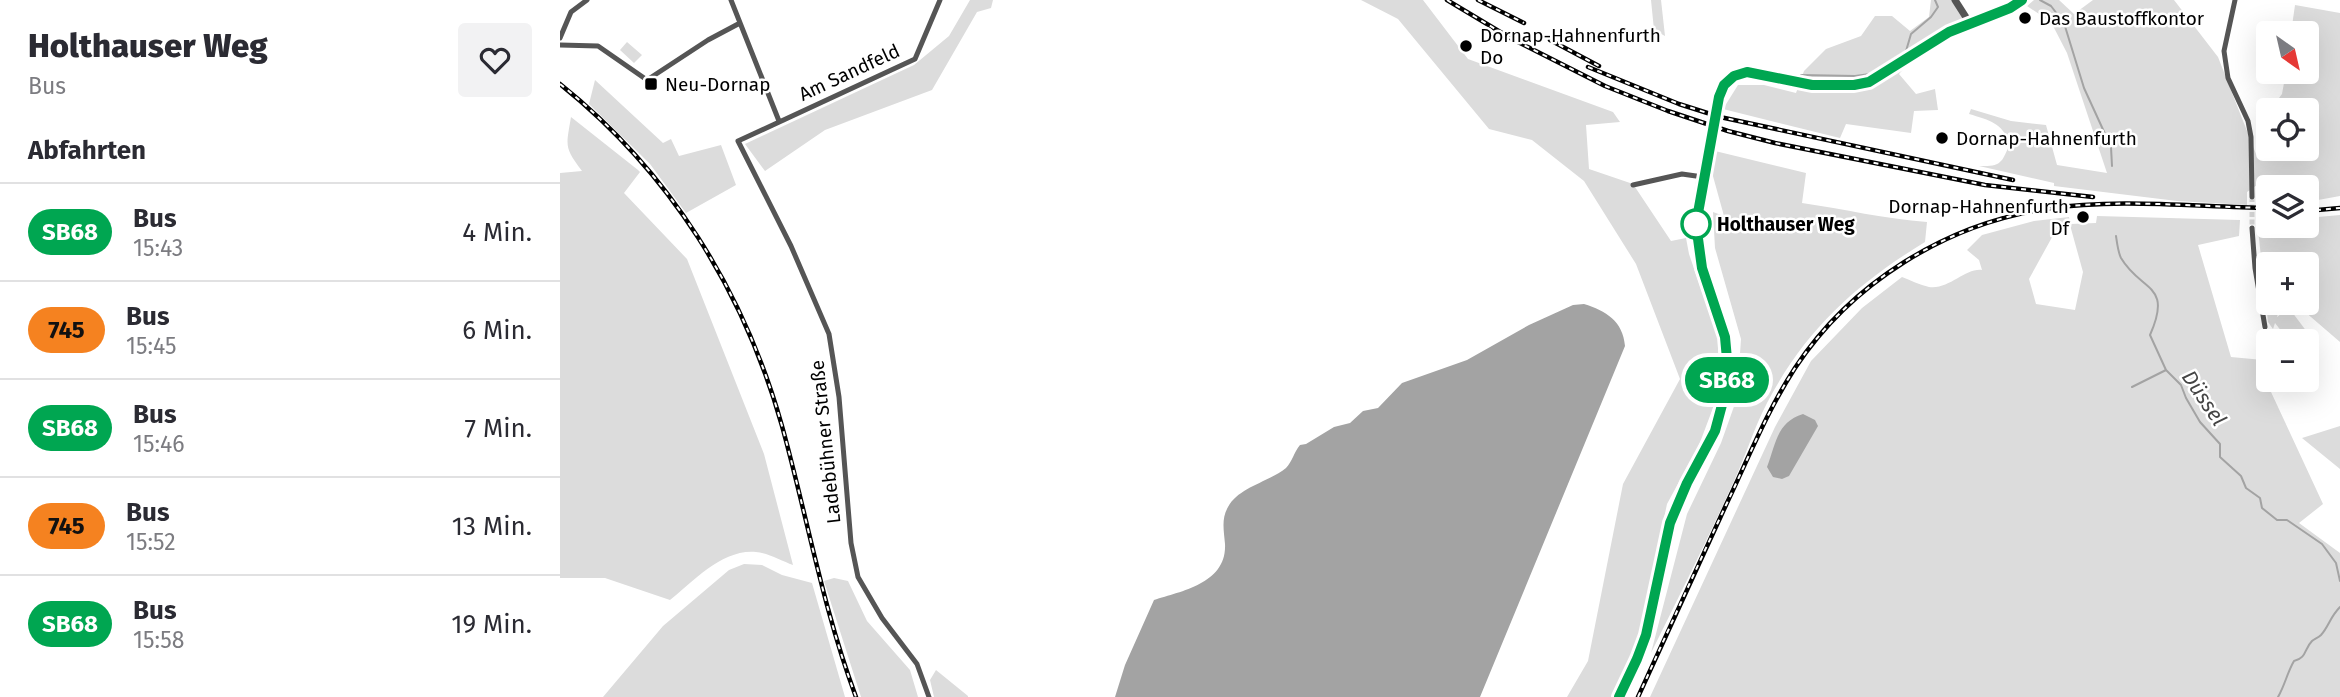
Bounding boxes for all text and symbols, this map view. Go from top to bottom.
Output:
place label: Das Baustoffkontor [2039,7,2205,30]
marker: Das Baustoffkontor [2017,10,2033,26]
north arrow [2256,21,2319,84]
map controls [2256,21,2319,392]
button: heart [458,23,532,97]
place label: Dornap-Hahnenfurth Do [1480,24,1661,69]
text: Holthauser Weg [28,26,268,66]
marker: Dornap-Hahnenfurth Do [1458,38,1474,54]
street label: Am Sandfeld [795,39,903,106]
text: Bus [28,72,66,100]
place label: Neu-Dornap [665,73,770,96]
marker: Neu-Dornap [643,76,659,92]
button: locate [2256,98,2319,161]
place label: Dornap-Hahnenfurth [1956,127,2137,150]
marker: Dornap-Hahnenfurth [1934,130,1950,146]
text: Abfahrten [28,135,146,166]
button: layers [2256,175,2319,238]
place label: Dornap-Hahnenfurth Df [1888,195,2071,240]
text: Bus [133,203,177,234]
marker: Holthauser Weg [1681,209,1711,239]
marker: Dornap-Hahnenfurth Df [2075,209,2091,225]
place label: Holthauser Weg [1717,213,1855,236]
text: 4 Min. [462,217,532,248]
text: SB68 [42,218,98,246]
text: 15:43 [133,234,183,262]
button: + [2256,252,2319,315]
text: Bus [126,301,169,332]
text: 6 Min. [462,315,532,346]
text: 745 [48,316,85,344]
button: − [2256,329,2319,392]
text: 15:45 [126,332,176,360]
line badge: SB68 [1678,357,1776,403]
street label: Ladebühner Straße [805,359,846,525]
water label: Düssel [2176,365,2232,431]
text: SB68 [1699,366,1755,394]
text: Bus [133,399,177,430]
text: 7 Min. [465,413,532,444]
text: SB68 [42,414,98,442]
text: 15:46 [133,430,184,458]
text: Bus [126,497,169,528]
text: 13 Min. [452,511,532,542]
text: 745 [48,512,85,540]
text: 15:52 [126,528,176,556]
text: Bus [133,595,177,626]
text: 19 Min. [451,609,532,640]
text: SB68 [42,610,98,638]
text: 15:58 [133,626,184,654]

